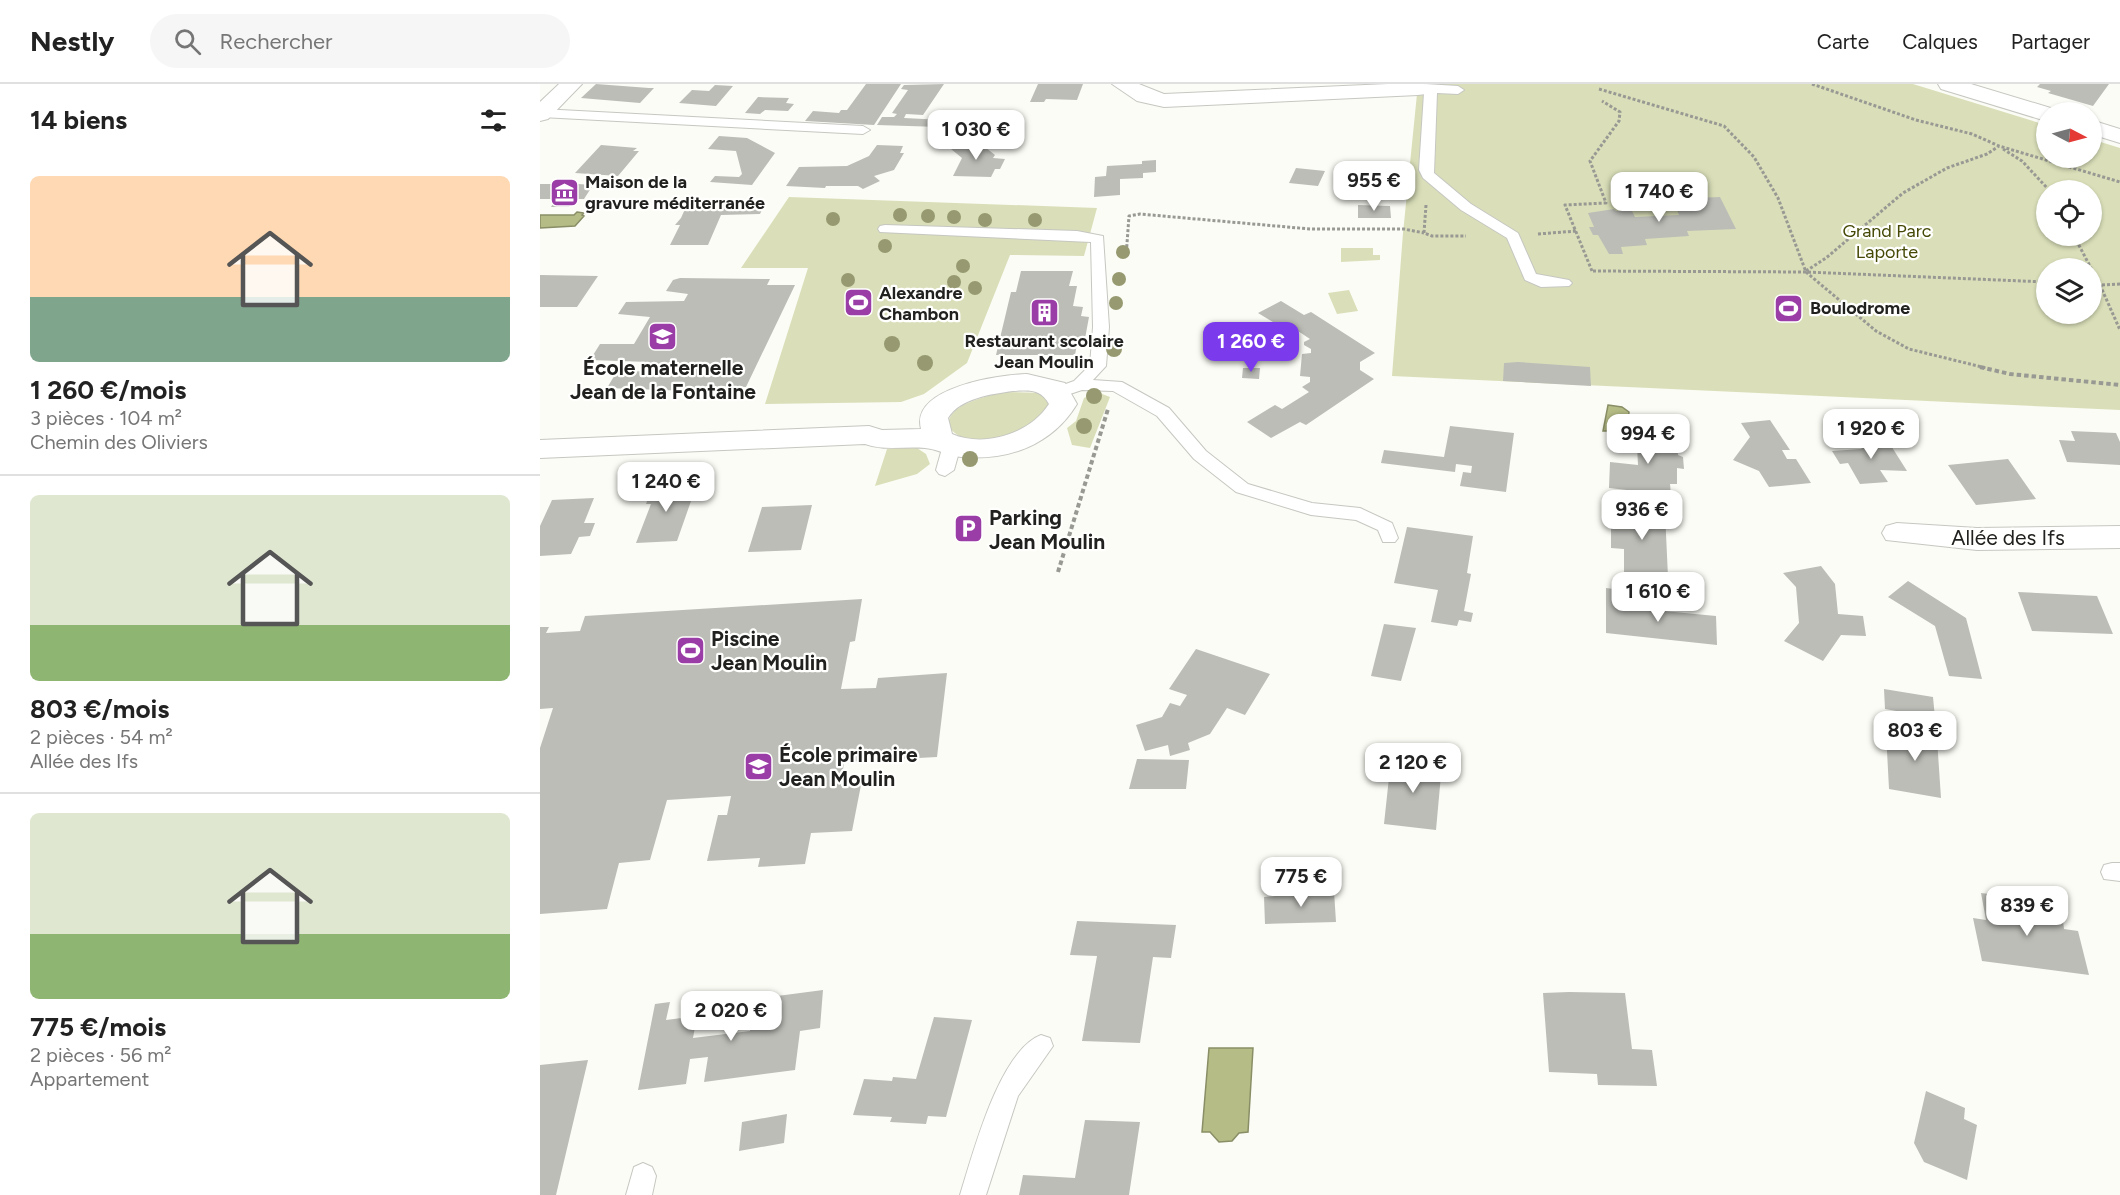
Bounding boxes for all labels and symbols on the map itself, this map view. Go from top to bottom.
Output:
north arrow [2036,102,2102,168]
pin: 1 030 € [921,110,1031,161]
pin: 955 € [1332,161,1416,212]
place label: Maison de la gravure méditerranée [585,171,765,214]
pin: 1 740 € [1604,172,1714,223]
museum icon: Maison de la gravure méditerranée [548,176,580,208]
park label: Grand Parc Laporte [1842,220,1932,263]
place label: Alexandre Chambon [879,282,963,325]
sports icon: Alexandre Chambon [842,287,874,319]
sports icon: Boulodrome [1773,292,1805,324]
building icon: Restaurant scolaire Jean Moulin [1028,296,1060,328]
place label: Boulodrome [1810,297,1910,319]
school or university icon: École maternelle Jean de la Fontaine [647,320,679,352]
pin: 1 260 € [1196,322,1306,373]
place label: Restaurant scolaire Jean Moulin [964,330,1124,373]
place label: École maternelle Jean de la Fontaine [570,355,756,404]
pin: 1 920 € [1816,409,1926,460]
pin: 994 € [1606,414,1690,465]
pin: 1 240 € [611,462,721,513]
pin: 936 € [1600,490,1684,541]
place label: Parking Jean Moulin [989,505,1105,554]
parking icon: Parking Jean Moulin [952,513,984,545]
street label: Allée des Ifs [1951,525,2065,550]
pin: 1 610 € [1603,572,1713,623]
place label: Piscine Jean Moulin [711,626,827,675]
sports icon: Piscine Jean Moulin [674,634,706,666]
pin: 803 € [1873,711,1957,762]
place label: École primaire Jean Moulin [779,742,918,791]
pin: 2 120 € [1358,743,1468,794]
school or university icon: École primaire Jean Moulin [742,750,774,782]
pin: 775 € [1259,857,1343,908]
pin: 839 € [1985,886,2069,937]
pin: 2 020 € [676,991,786,1042]

